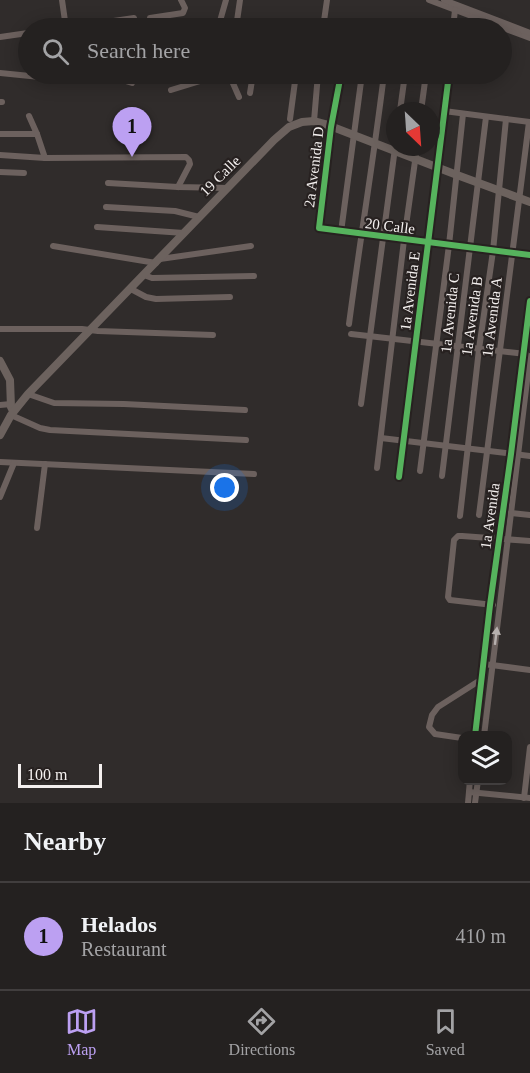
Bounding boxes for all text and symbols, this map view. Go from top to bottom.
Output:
search box [18,18,512,84]
icon: search [39,35,72,68]
text: Search here [87,38,190,63]
north arrow [386,102,440,156]
pin: 1 [112,108,152,157]
street label: 2a Avenida D [301,125,327,208]
street label: 19 Calle [197,152,244,199]
street label: 20 Calle [364,215,416,237]
street label: 1a Avenida E [397,250,423,332]
street label: 1a Avenida C [438,272,462,354]
street label: 1a Avenida B [458,275,486,357]
street label: 1a Avenida A [479,276,505,358]
your location [210,473,239,502]
street label: 1a Avenida [477,481,503,550]
one-way arrow [492,626,501,645]
map controls [458,731,512,785]
button: layers [458,731,512,785]
scale bar [18,761,102,788]
text: 100 m [27,766,67,783]
text: Nearby [24,827,106,856]
text: Helados [81,912,157,937]
text: 1 [39,925,49,947]
text: 410 m [455,925,506,947]
text: Restaurant [81,938,167,960]
tab: Map [65,1005,98,1059]
tab: Directions [229,1005,295,1059]
tab: Saved [426,1005,465,1059]

